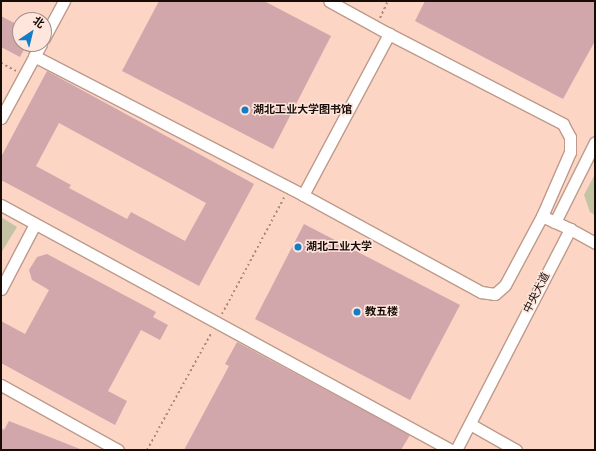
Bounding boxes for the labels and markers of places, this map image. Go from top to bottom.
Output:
place label: 湖北工业大学图书馆 [253,103,352,117]
marker: 湖北工业大学图书馆 [240,105,250,115]
place label: 湖北工业大学 [306,240,372,254]
marker: 湖北工业大学 [293,242,303,252]
place label: 教五楼 [365,305,398,319]
marker: 教五楼 [352,307,362,317]

